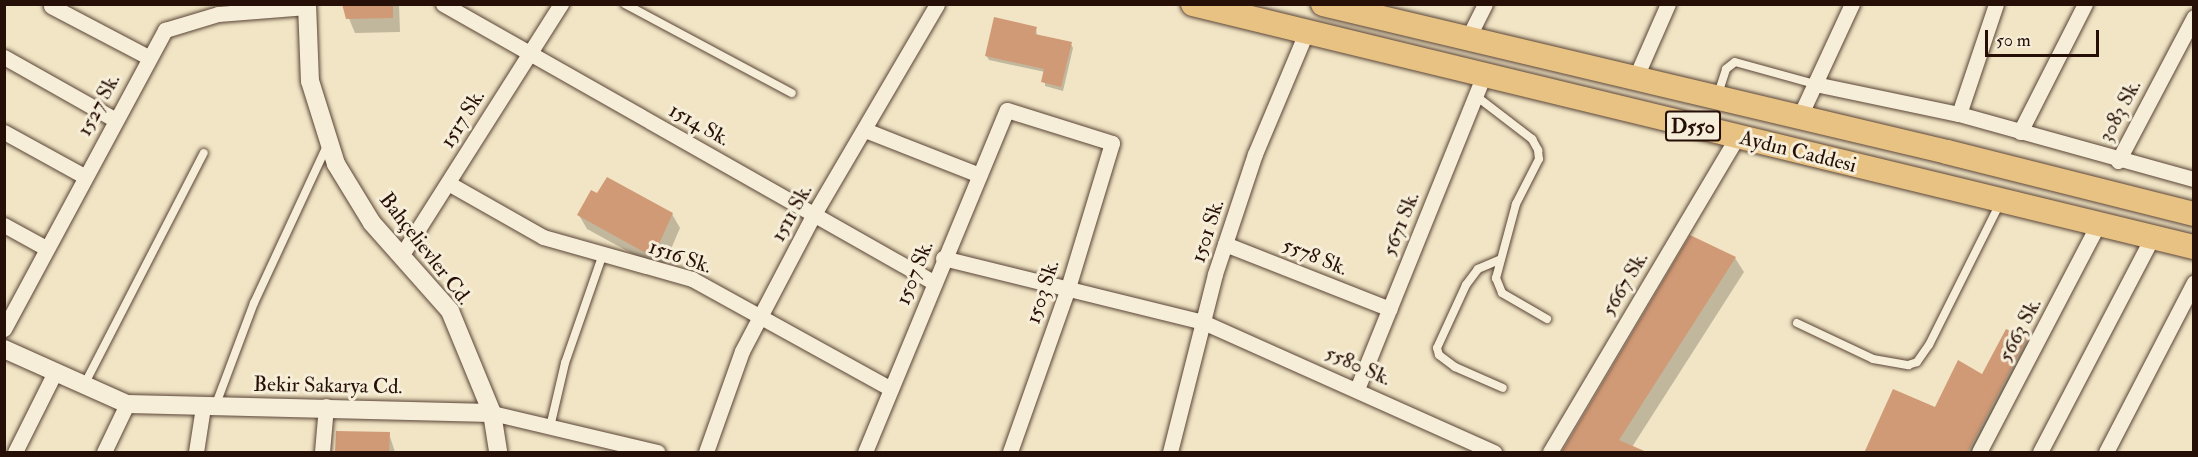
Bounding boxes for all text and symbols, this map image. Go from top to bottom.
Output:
scale bar [1988,18,2102,56]
text: 50 m [1996,29,2031,52]
street label: 1527 Sk. [72,69,126,141]
street label: 3083 Sk. [2093,76,2147,146]
street label: 1517 Sk. [435,85,491,153]
street label: 1514 Sk. [664,98,734,152]
road number: D550 [1664,109,1722,143]
street label: Aydın Caddesi [1737,125,1859,179]
street label: 1511 Sk. [766,180,818,246]
street label: Bahçelievler Cd. [373,188,477,310]
street label: 5671 Sk. [1377,188,1425,260]
street label: 1501 Sk. [1186,196,1230,266]
street label: 5578 Sk. [1279,233,1351,281]
street label: 1516 Sk. [645,235,715,279]
street label: 1507 Sk. [891,237,939,309]
street label: 5667 Sk. [1596,247,1654,321]
street label: 1503 Sk. [1021,257,1065,327]
street label: 5663 Sk. [1993,294,2047,366]
street label: 5580 Sk. [1321,340,1395,392]
street label: Bekir Sakarya Cd. [253,372,403,400]

